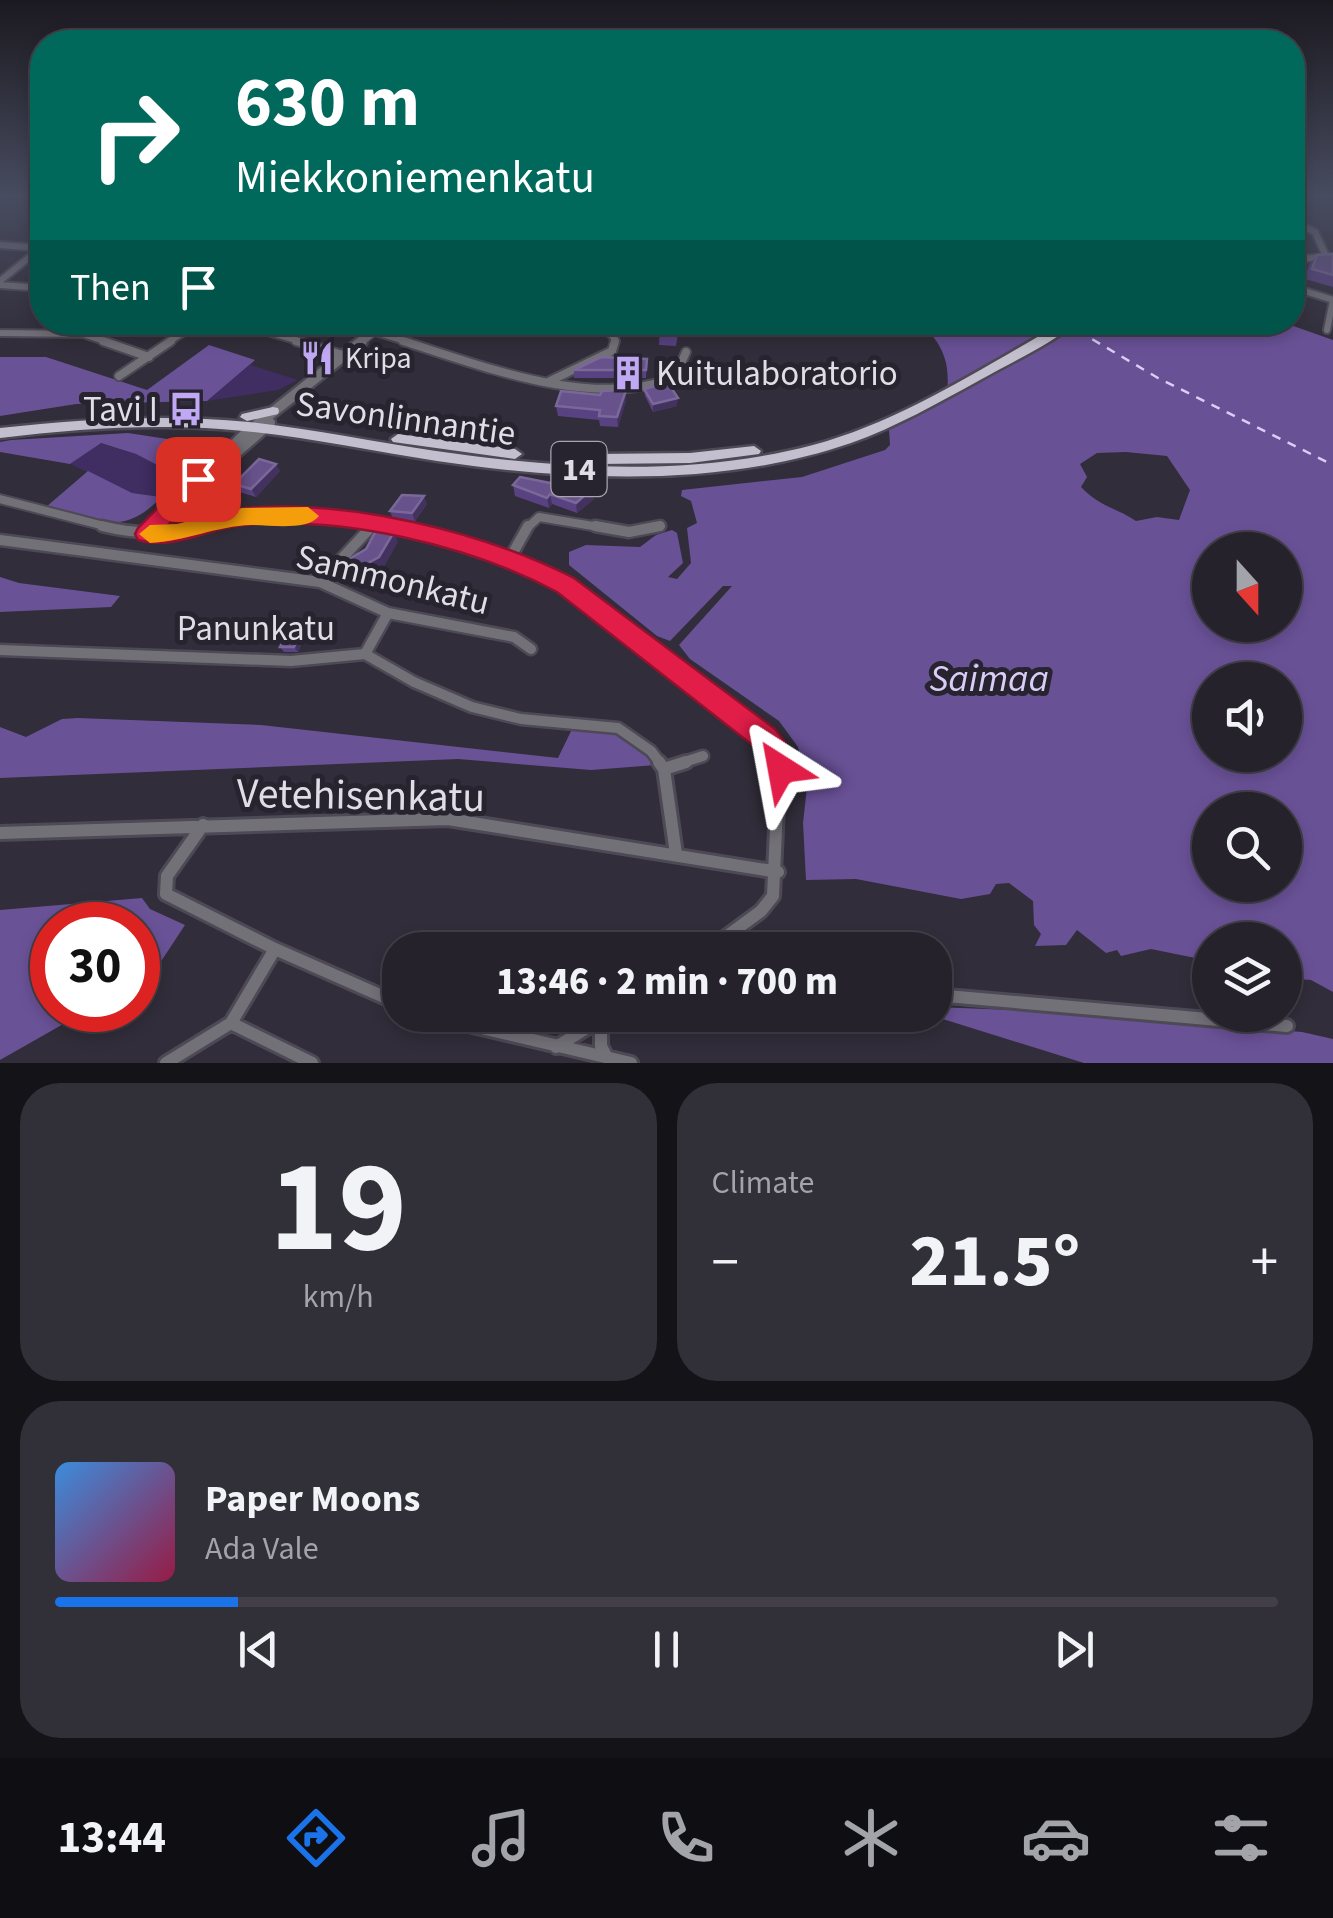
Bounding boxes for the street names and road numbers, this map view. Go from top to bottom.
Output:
street label: Savonlinnantie [293,379,519,459]
road number: 14 [552,442,606,496]
street label: Sammonkatu [291,532,495,628]
street label: Panunkatu [177,604,335,654]
street label: Vetehisenkatu [236,764,486,828]

